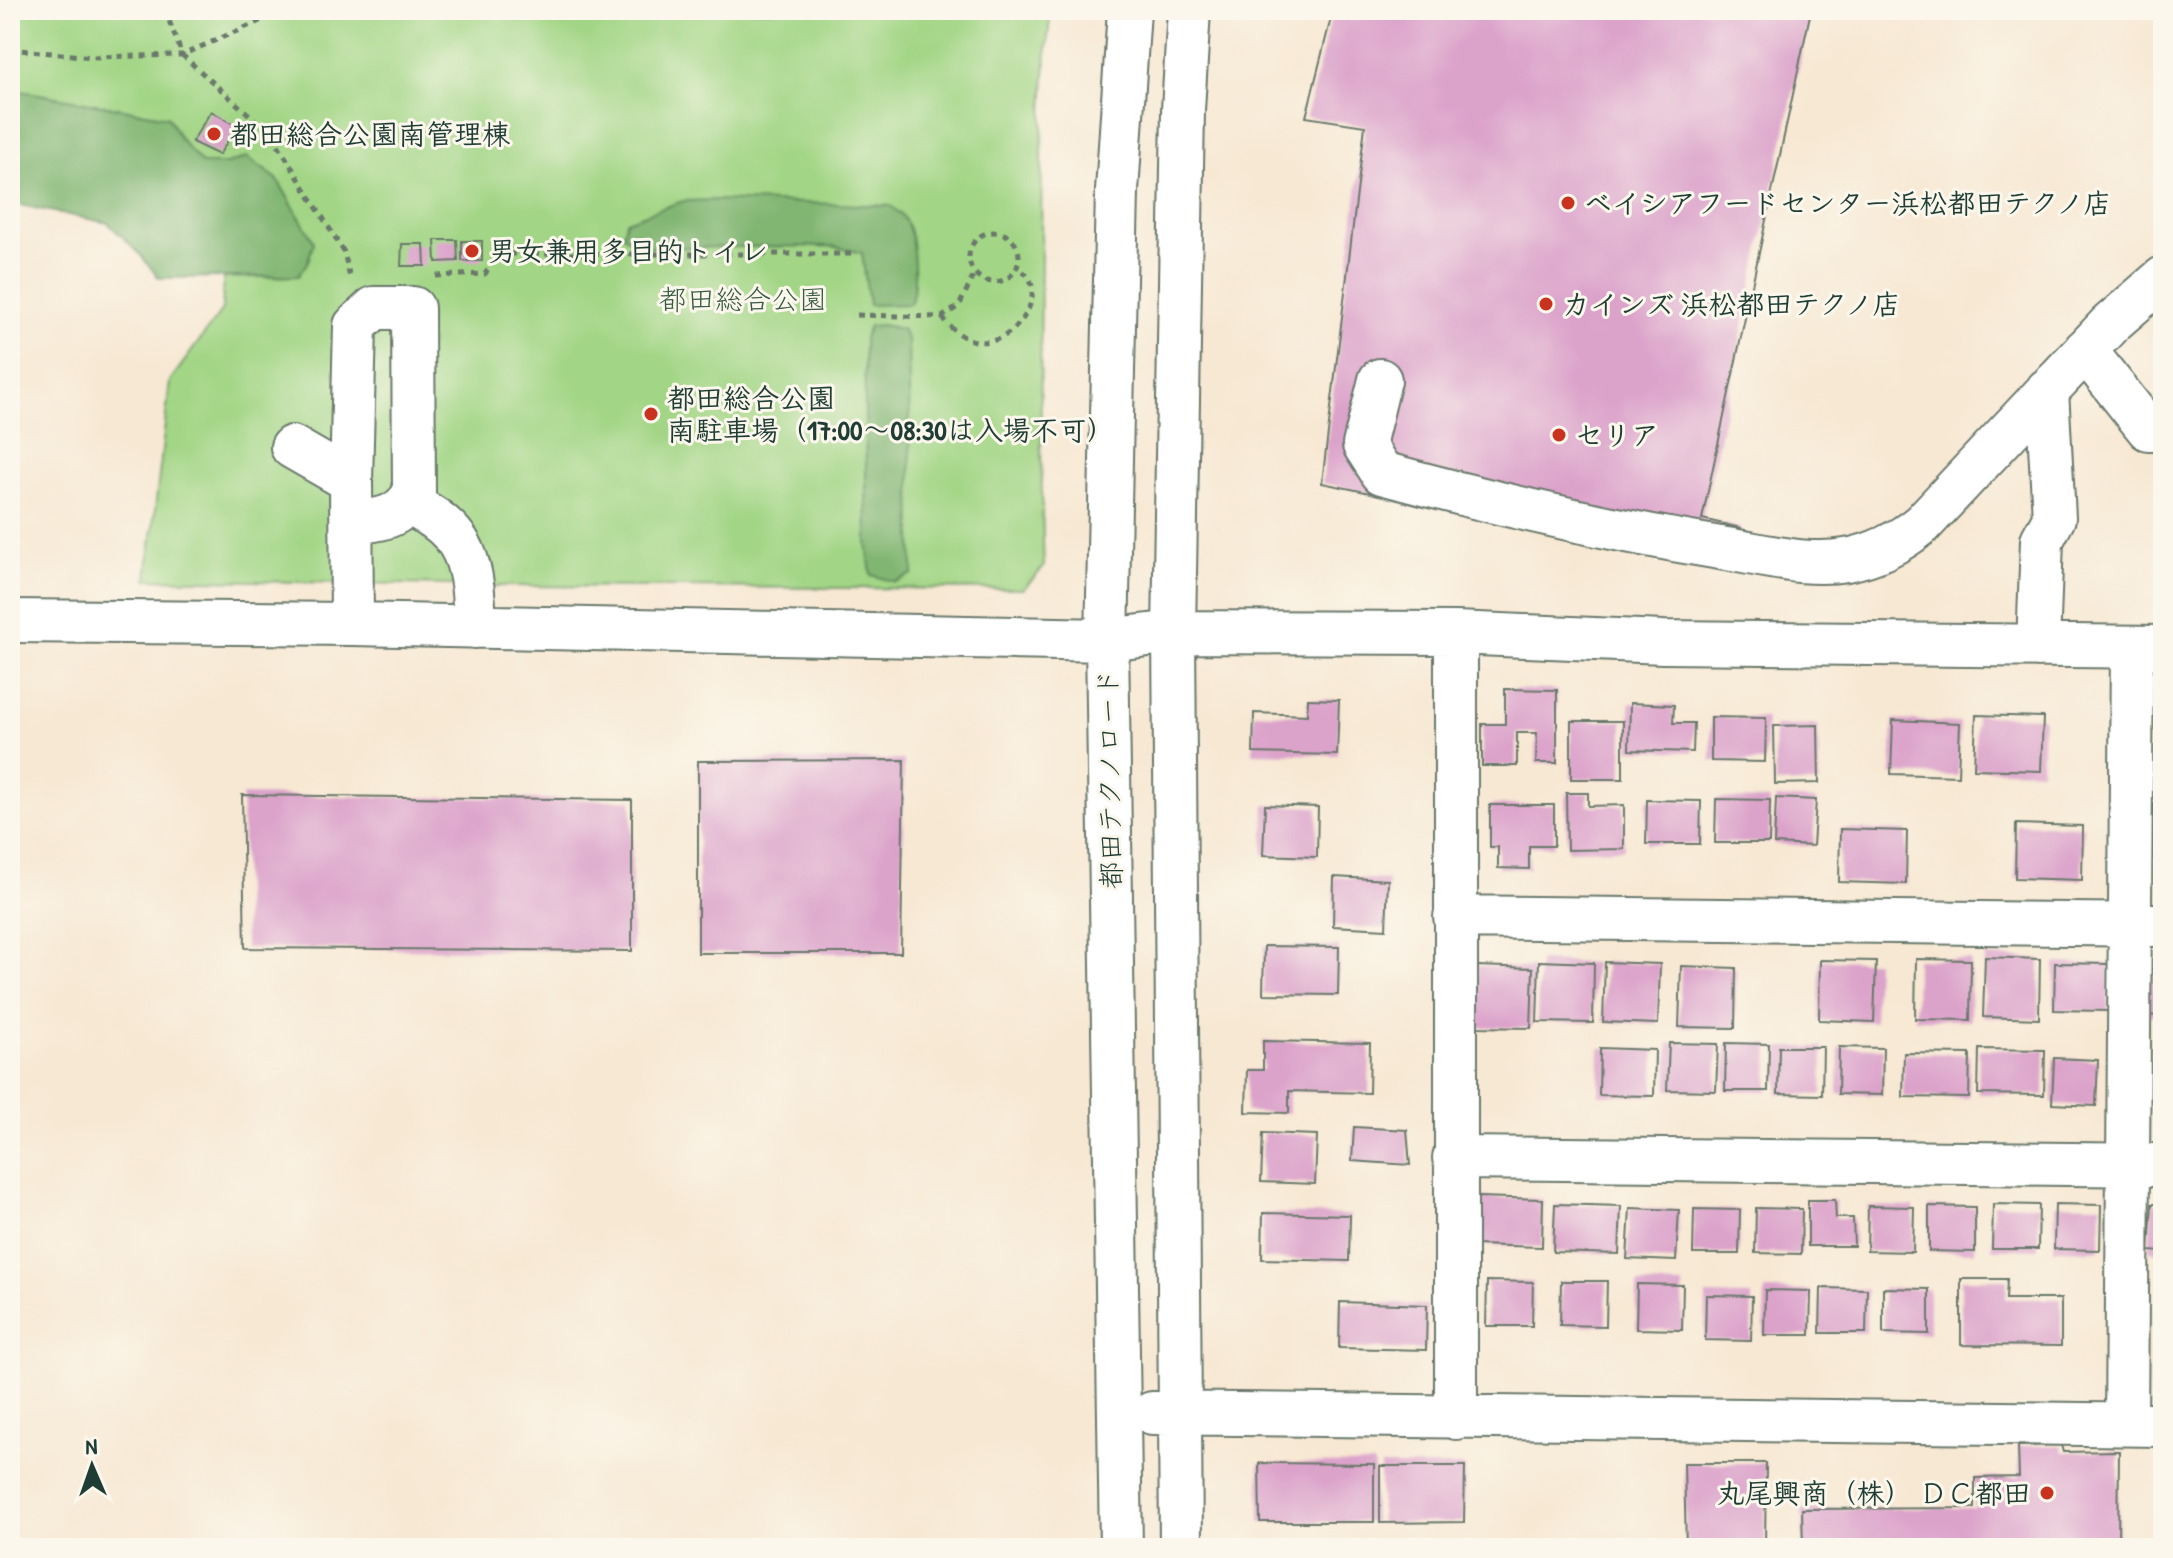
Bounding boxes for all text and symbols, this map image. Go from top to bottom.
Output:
place label: 都田総合公園南管理棟 [230,115,510,153]
marker: 都田総合公園南管理棟 [205,125,223,143]
place label: ベイシアフードセンター浜松都田テクノ店 [1584,184,2112,222]
marker: ベイシアフードセンター浜松都田テクノ店 [1559,194,1577,212]
place label: 男女兼用多目的トイレ [488,232,768,270]
marker: 男女兼用多目的トイレ [463,242,481,260]
park label: 都田総合公園 [659,280,827,318]
place label: カインズ 浜松都田テクノ店 [1562,285,1901,323]
marker: カインズ 浜松都田テクノ店 [1537,295,1555,313]
place label: 都田総合公園 南駐車場（17:00～08:30は入場不可） [667,379,1115,449]
marker: 都田総合公園 南駐車場（17:00～08:30は入場不可） [642,405,660,423]
place label: セリア [1575,416,1659,454]
marker: セリア [1550,426,1568,444]
street label: 都田テクノロード [1088,669,1130,889]
north arrow [52,1426,132,1506]
text: N [85,1431,98,1461]
place label: 丸尾興商（株） ＤＣ都田 [1717,1474,2031,1512]
marker: 丸尾興商（株） ＤＣ都田 [2038,1484,2056,1502]

